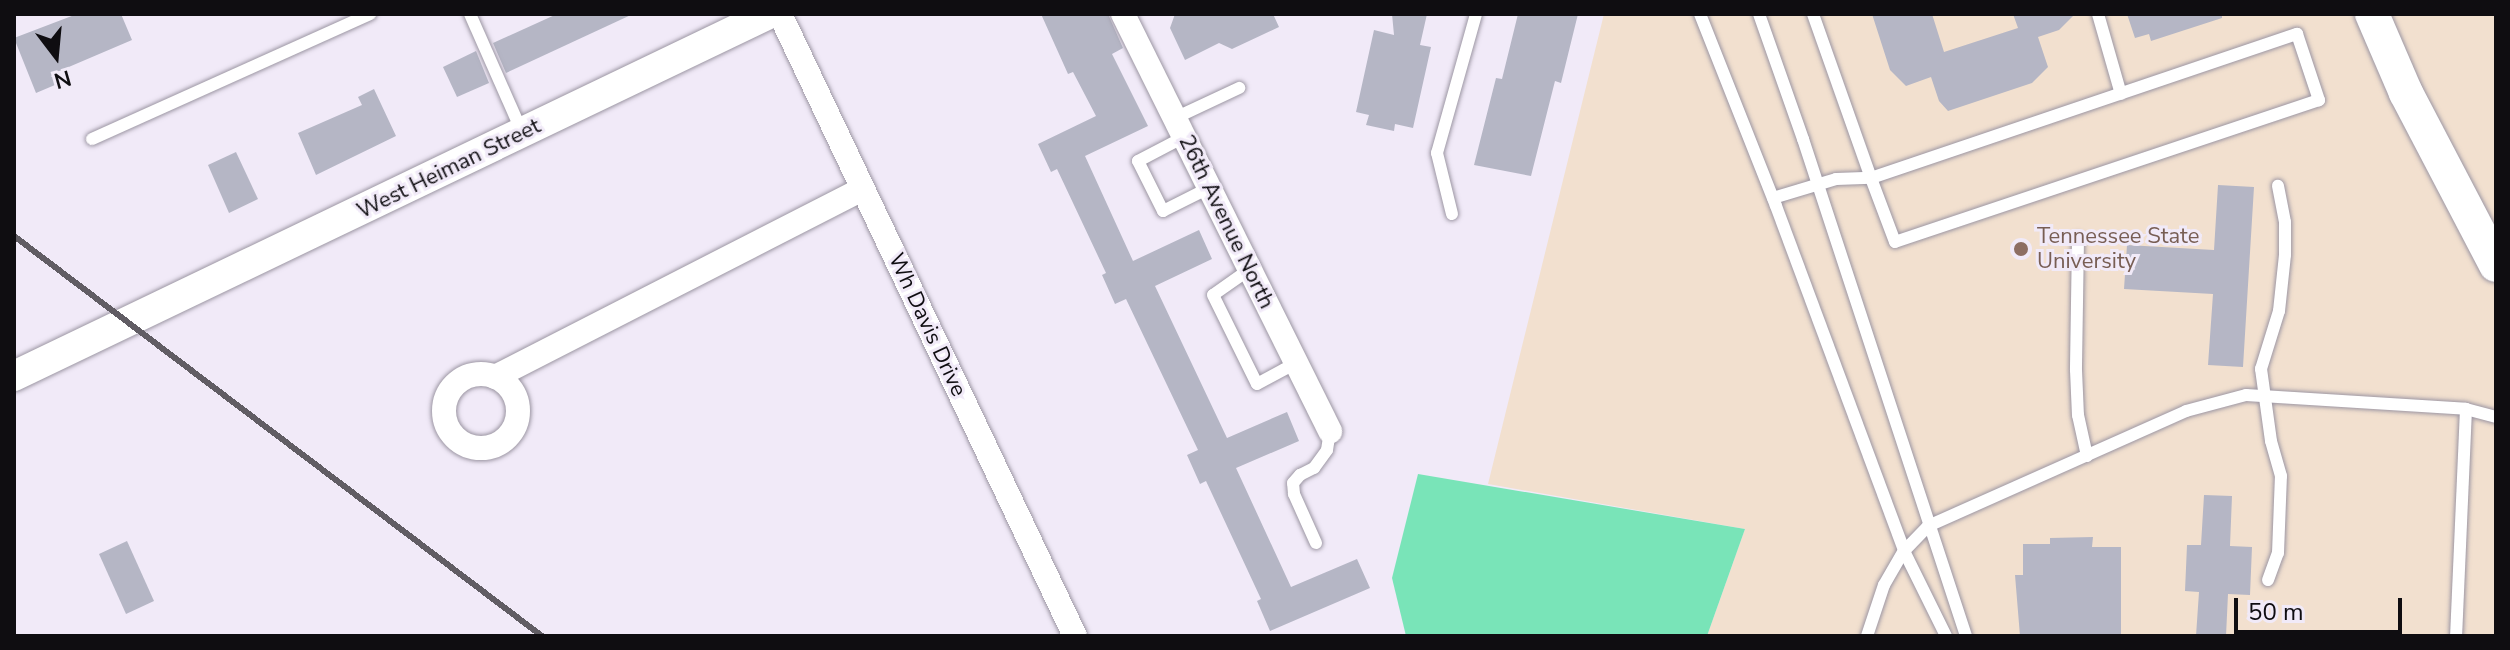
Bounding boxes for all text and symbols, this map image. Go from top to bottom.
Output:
north arrow [16,16,96,96]
text: N [51,62,75,96]
street label: West Heiman Street [353,113,545,225]
street label: 26th Avenue North [1173,131,1279,313]
place label: Tennessee State University [2037,223,2199,274]
marker: Tennessee State University [2012,240,2030,258]
street label: Wh Davis Drive [882,249,972,401]
scale bar [2238,582,2406,632]
text: 50 m [2248,596,2304,628]

